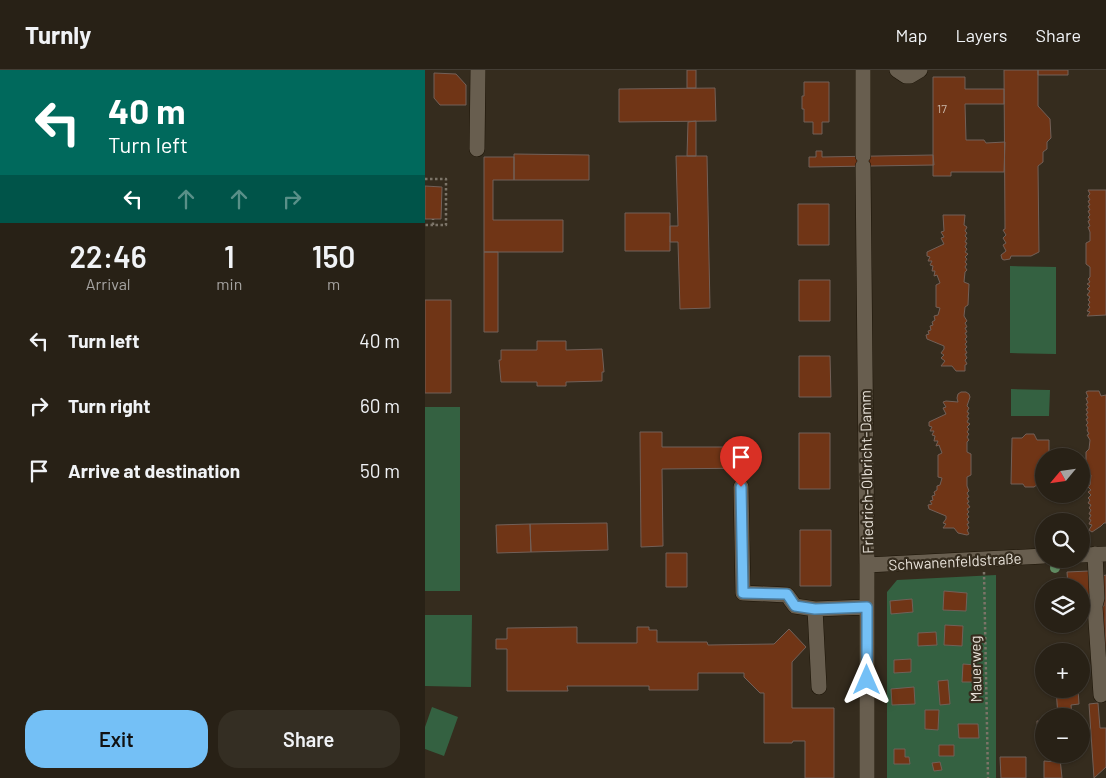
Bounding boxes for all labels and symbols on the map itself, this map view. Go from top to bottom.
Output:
house number: 17 [937,101,947,115]
street label: Friedrich-Olbricht-Damm [856,390,876,554]
pin [720,436,762,487]
north arrow [1035,448,1090,502]
street label: Schwanenfeldstraße [888,549,1022,573]
street label: Mauerweg [965,635,985,703]
position arrow [840,653,892,705]

